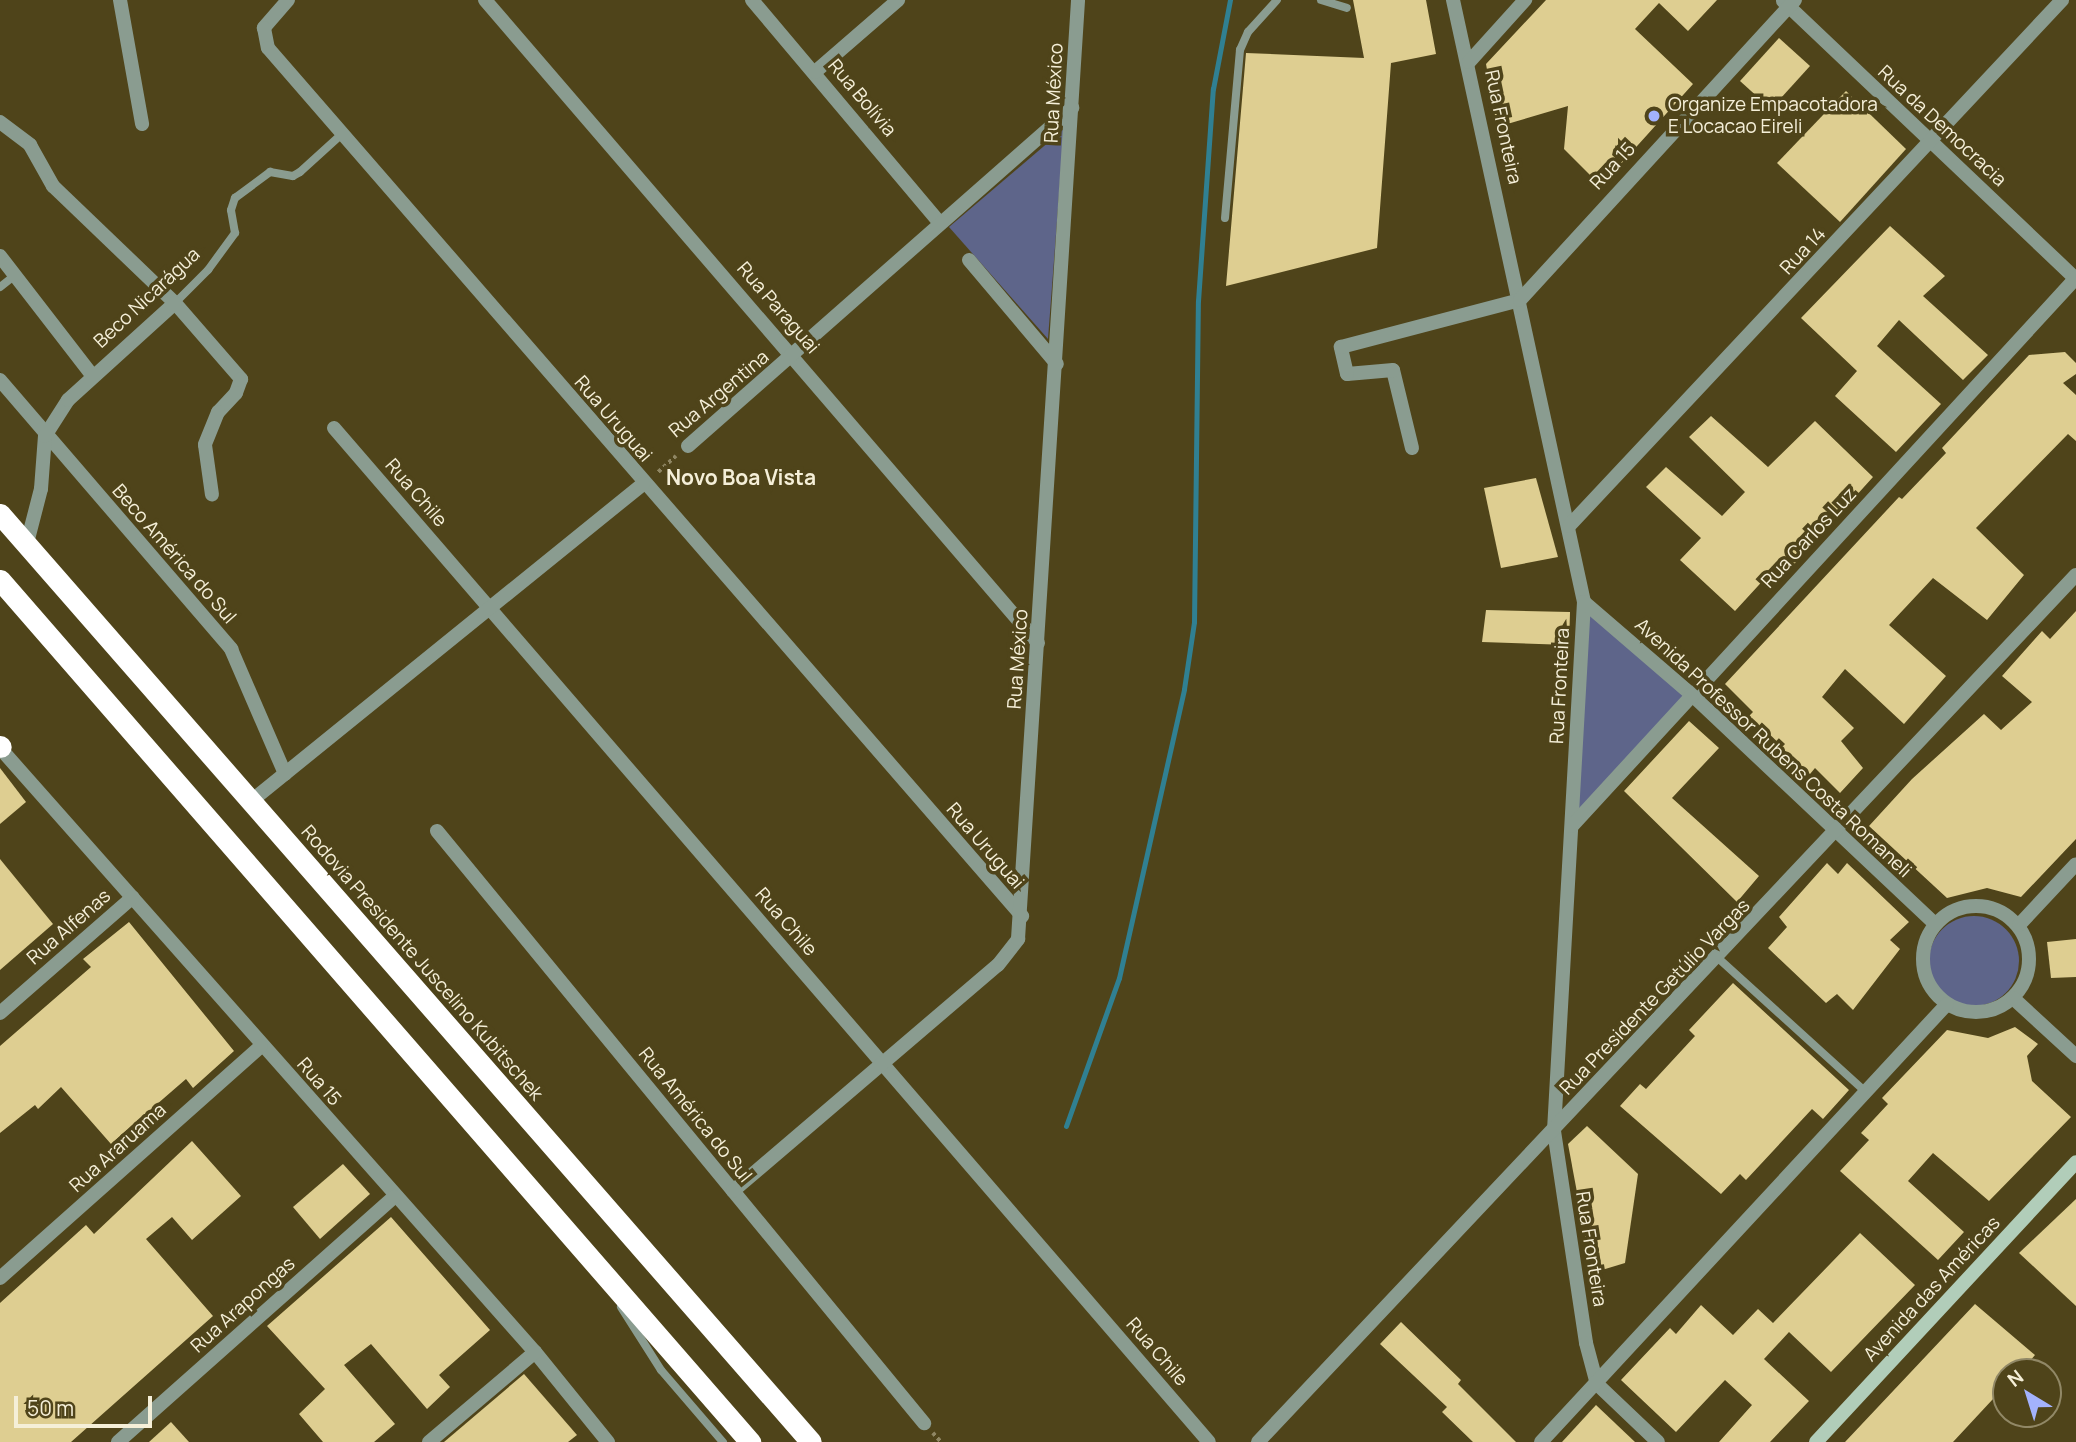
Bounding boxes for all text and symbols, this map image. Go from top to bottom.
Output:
street label: Rua México [1040,42,1068,144]
street label: Rua Bolívia [823,55,901,141]
street label: Rua da Democracia [1873,61,2011,191]
street label: Rua Fronteira [1480,68,1526,186]
place label: Organize Empacotadora E Locacao Eireli [1668,94,1878,138]
marker: Organize Empacotadora E Locacao Eireli [1646,108,1662,124]
street label: Rua 15 [1586,138,1640,194]
street label: Rua 14 [1775,223,1831,279]
street label: Beco Nicarágua [89,243,205,353]
street label: Rua Paraguai [732,258,824,358]
street label: Rua Argentina [664,346,774,442]
street label: Rua Uruguai [569,371,657,467]
street label: Rua Chile [380,454,452,532]
district label: Novo Boa Vista [666,464,816,490]
street label: Beco América do Sul [107,480,241,628]
street label: Rua Carlos Luz [1757,483,1861,593]
street label: Rua México [1003,608,1033,710]
street label: Avenida Professor Rubens Costa Romaneli [1630,614,1916,882]
street label: Rua Fronteira [1546,627,1574,745]
street label: Rua Uruguai [941,798,1029,894]
street label: Rodovia Presidente Juscelino Kubitschek [296,821,548,1105]
street label: Rua Chile [750,883,822,961]
street label: Rua Alfenas [23,885,115,969]
street label: Rua Presidente Getúlio Vargas [1555,894,1755,1100]
street label: Rua América do Sul [634,1043,756,1187]
street label: Rua 15 [292,1053,346,1111]
street label: Rua Araruama [65,1099,171,1197]
street label: Rua Fronteira [1571,1190,1611,1308]
street label: Avenida das Américas [1859,1212,2005,1366]
street label: Rua Arapongas [186,1252,300,1358]
street label: Rua Chile [1121,1313,1193,1391]
north arrow [1992,1358,2062,1428]
text: N [2002,1364,2029,1392]
scale bar [18,1382,156,1426]
text: 50 m [27,1394,74,1422]

